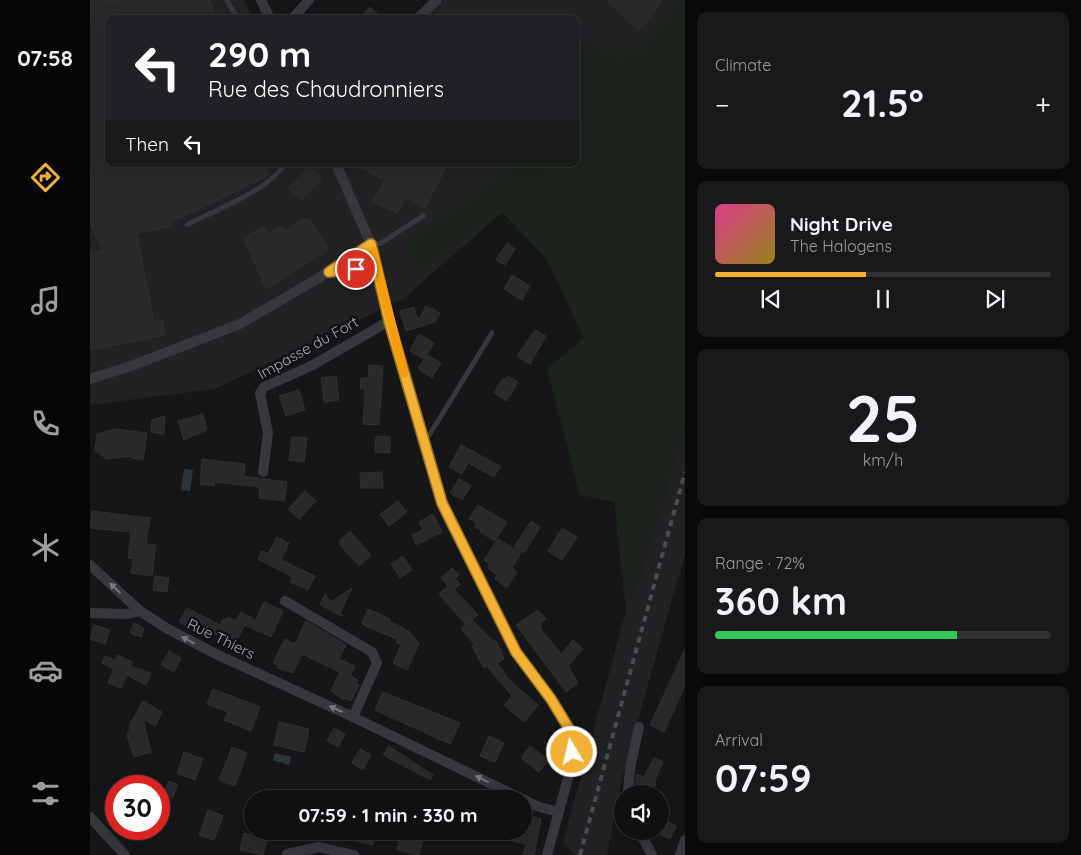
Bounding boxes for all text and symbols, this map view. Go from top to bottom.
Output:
text: 290 m [208,32,311,76]
icon: left [125,35,190,100]
text: 07:58 [17,44,73,72]
text: Climate [715,55,771,75]
text: Rue des Chaudronniers [208,75,444,103]
text: 21.5° [841,79,924,127]
text: − [715,87,730,122]
text: + [1035,87,1051,122]
icon: left [179,130,207,158]
text: Then [125,132,169,156]
icon: directions [28,160,63,195]
text: Night Drive [790,212,893,236]
text: The Halogens [790,236,892,256]
pin [335,248,377,290]
icon: arrive [342,255,370,283]
icon: music [28,283,63,318]
icon: previous [757,285,785,313]
icon: pause [869,285,897,313]
icon: next [981,285,1009,313]
street label: Impasse du Fort [254,312,362,383]
text: 25 [846,377,920,458]
icon: phone [28,406,63,441]
text: km/h [863,450,903,470]
icon: climate [28,530,63,565]
text: Range · 72% [715,553,805,573]
text: 360 km [715,577,847,625]
one-way arrow [109,582,121,594]
street label: Rue Thiers [184,614,258,663]
one-way arrow [181,636,196,644]
icon: car [28,653,63,688]
one-way arrow [329,704,343,712]
position arrow [545,725,597,777]
text: Arrival [715,730,763,750]
text: 07:59 [715,754,812,802]
speed limit sign: 30 [105,775,170,840]
one-way arrow [475,775,489,783]
icon: filters [28,776,63,811]
map controls [614,785,669,840]
button: sound [614,785,669,840]
text: 07:59 · 1 min · 330 m [299,803,477,827]

